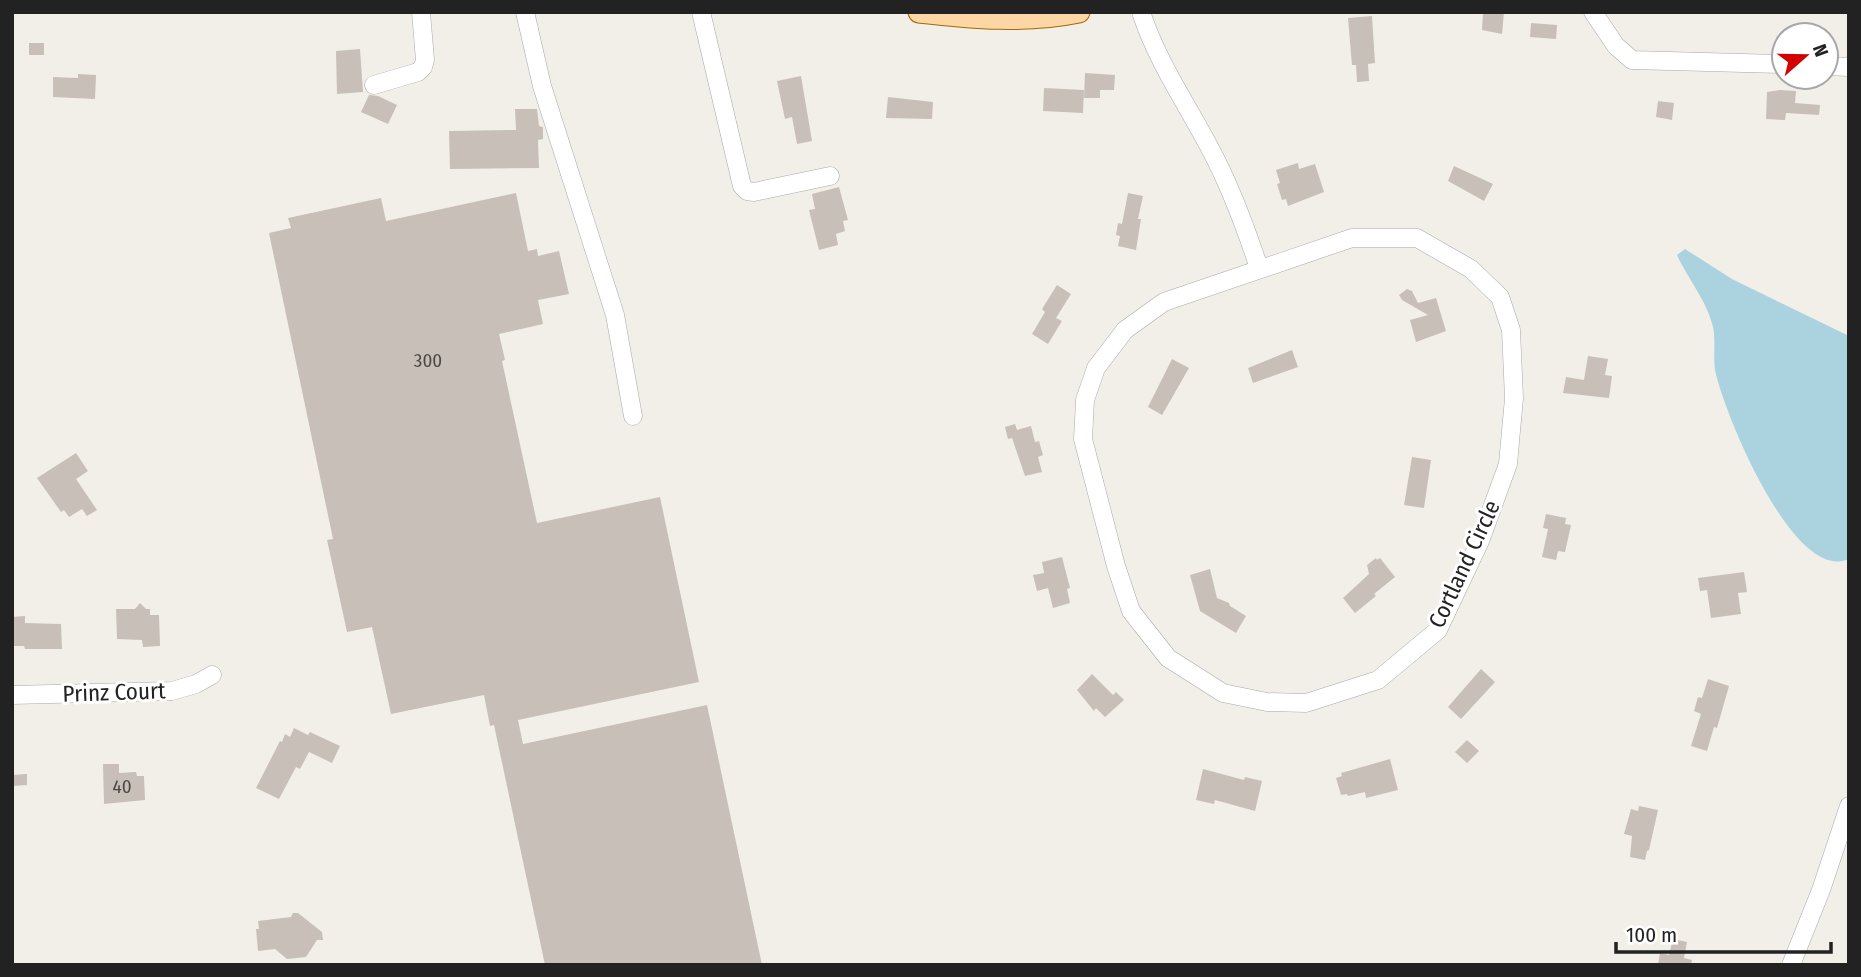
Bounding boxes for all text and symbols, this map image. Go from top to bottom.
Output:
north arrow [1770,21,1840,91]
text: N [1808,41,1833,60]
house number: 300 [414,349,442,372]
street label: Cortland Circle [1422,496,1506,632]
street label: Prinz Court [62,676,166,708]
house number: 40 [112,775,132,798]
scale bar [1616,911,1831,955]
text: 100 m [1626,922,1677,948]

